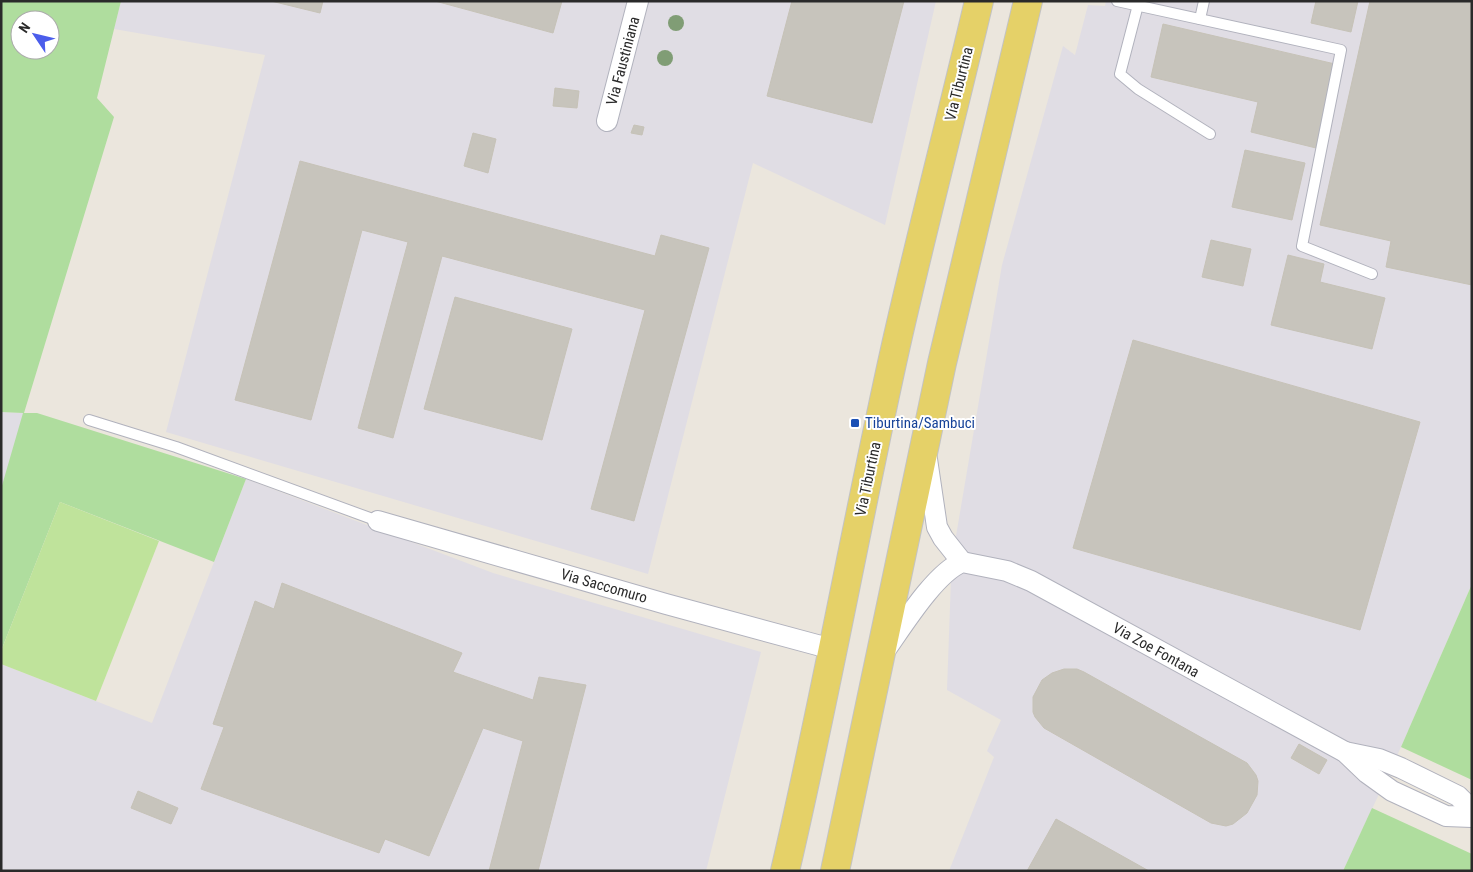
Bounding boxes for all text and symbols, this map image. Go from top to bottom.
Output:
north arrow [10,10,60,60]
street label: Via Faustiniana [603,15,643,107]
text: N [15,19,33,36]
street label: Via Tiburtina [941,45,977,123]
place label: Tiburtina/Sambuci [865,414,975,432]
marker: Tiburtina/Sambuci [849,417,861,429]
street label: Via Tiburtina [851,440,885,518]
street label: Via Saccomuro [559,565,649,607]
street label: Via Zoe Fontana [1110,619,1202,681]

